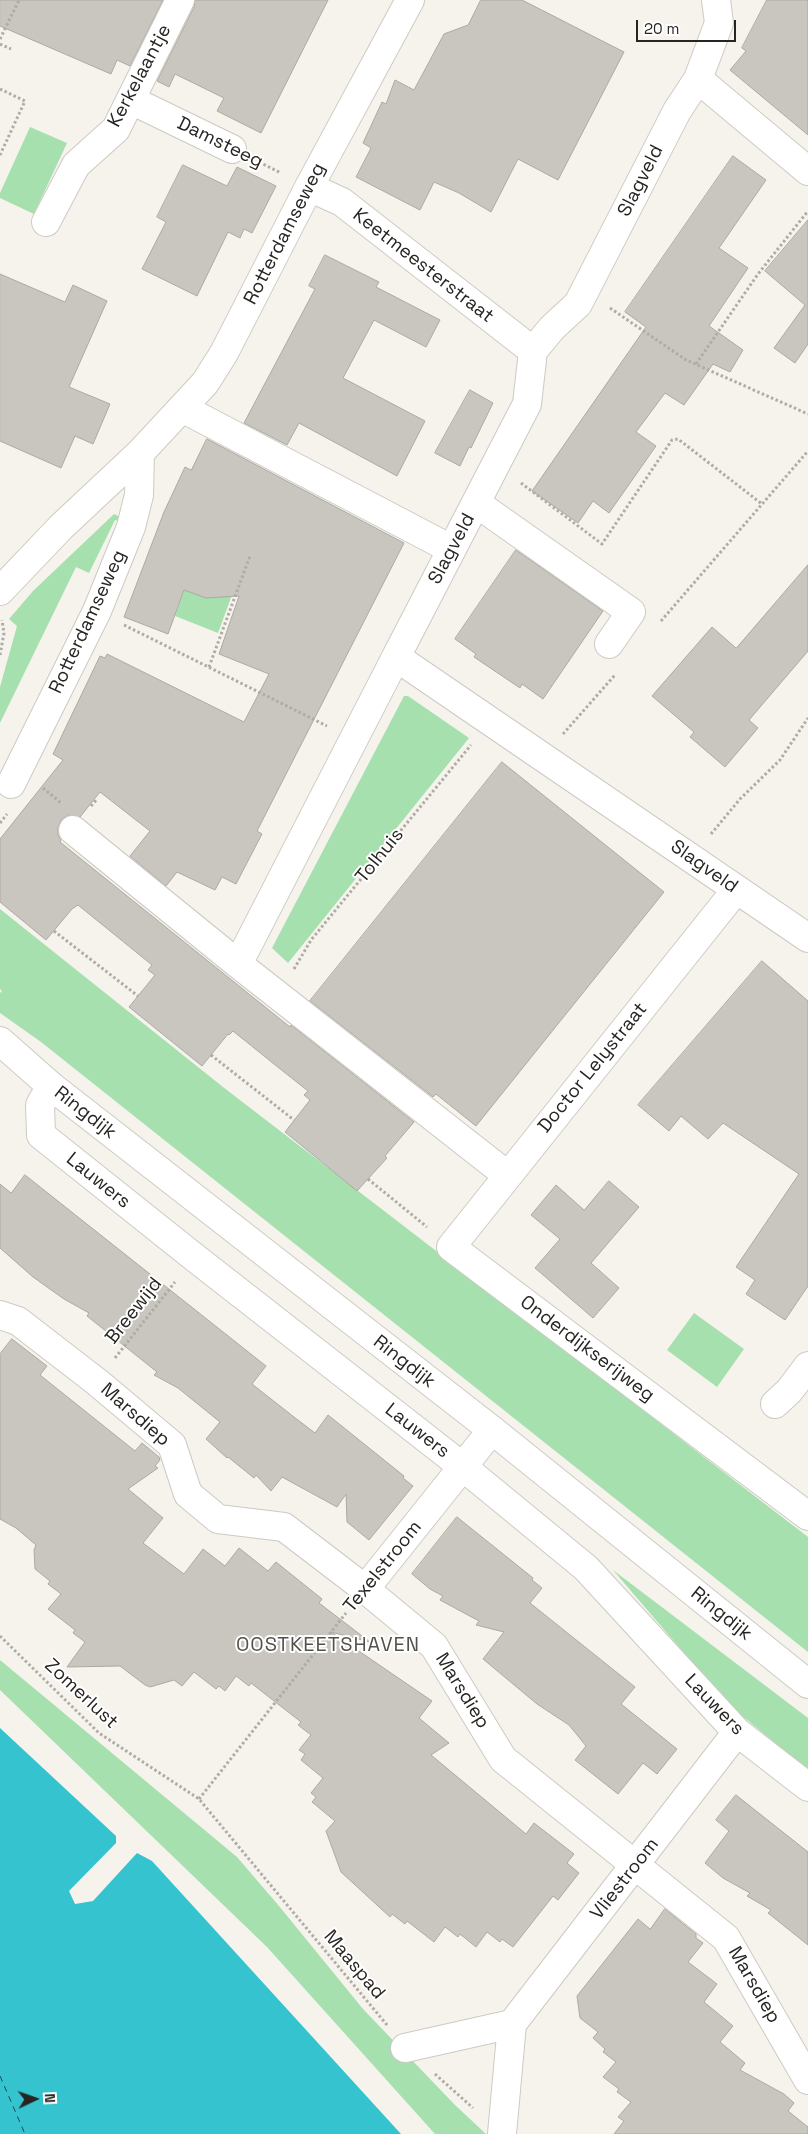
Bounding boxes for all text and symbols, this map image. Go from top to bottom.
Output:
scale bar [638,10,738,42]
text: 20 m [644,19,679,38]
street label: Kerkelaantje [103,21,177,131]
street label: Damsteeg [173,112,267,174]
street label: Slagveld [613,141,669,221]
street label: Rotterdamseweg [239,159,331,309]
street label: Keetmeesterstraat [348,204,498,328]
street label: Slagveld [424,510,480,588]
street label: Rotterdamseweg [45,547,131,697]
street label: Tolhuis [351,824,409,888]
street label: Slagveld [666,836,742,898]
street label: Doctor Lelystraat [534,998,652,1138]
street label: Ringdijk [49,1082,121,1144]
street label: Lauwers [61,1148,135,1214]
street label: Breewijd [101,1273,167,1349]
street label: Onderdijkserijweg [515,1291,659,1407]
street label: Ringdijk [368,1331,440,1393]
street label: Marsdiep [96,1379,174,1451]
street label: Lauwers [380,1399,454,1463]
street label: Texelstroom [339,1516,427,1618]
street label: Ringdijk [686,1582,756,1646]
district label: OOSTKEETSHAVEN [234,1634,422,1658]
street label: Marsdiep [430,1649,494,1733]
street label: Zomerlust [40,1654,122,1734]
street label: Lauwers [679,1670,749,1740]
street label: Vliestroom [586,1834,664,1924]
street label: Maaspad [318,1926,390,2004]
street label: Marsdiep [723,1943,785,2027]
north arrow [10,2074,60,2124]
text: N [41,2093,59,2103]

